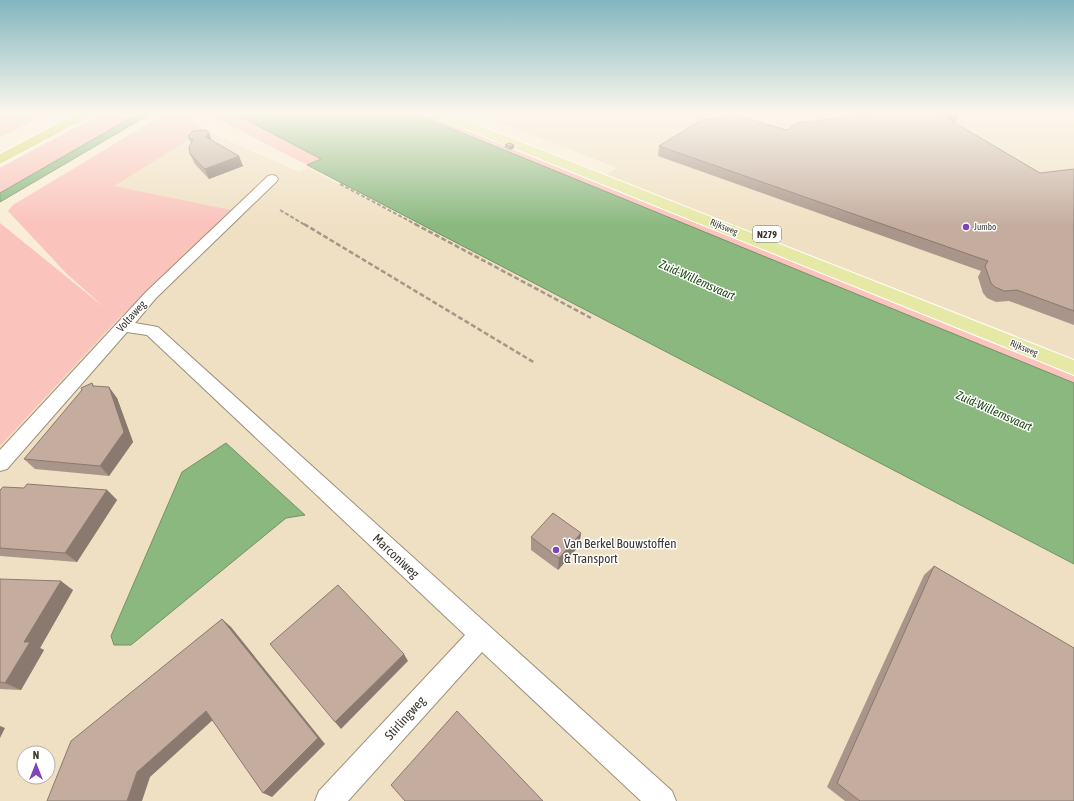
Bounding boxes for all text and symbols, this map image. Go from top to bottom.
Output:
street label: Rijksweg [709,217,739,237]
marker: Jumbo [961,222,971,232]
place label: Jumbo [974,222,996,232]
road number: N279 [753,226,781,242]
water label: Zuid-Willemsvaart [657,257,738,303]
street label: Voltaweg [114,298,148,334]
street label: Rijksweg [1009,338,1039,358]
water label: Zuid-Willemsvaart [954,388,1035,434]
street label: Marconiweg [370,531,423,582]
place label: Van Berkel Bouwstoffen & Transport [564,536,676,566]
marker: Van Berkel Bouwstoffen & Transport [551,545,561,555]
street label: Stirlingweg [382,693,429,743]
north arrow [16,745,56,785]
text: N [33,749,39,761]

